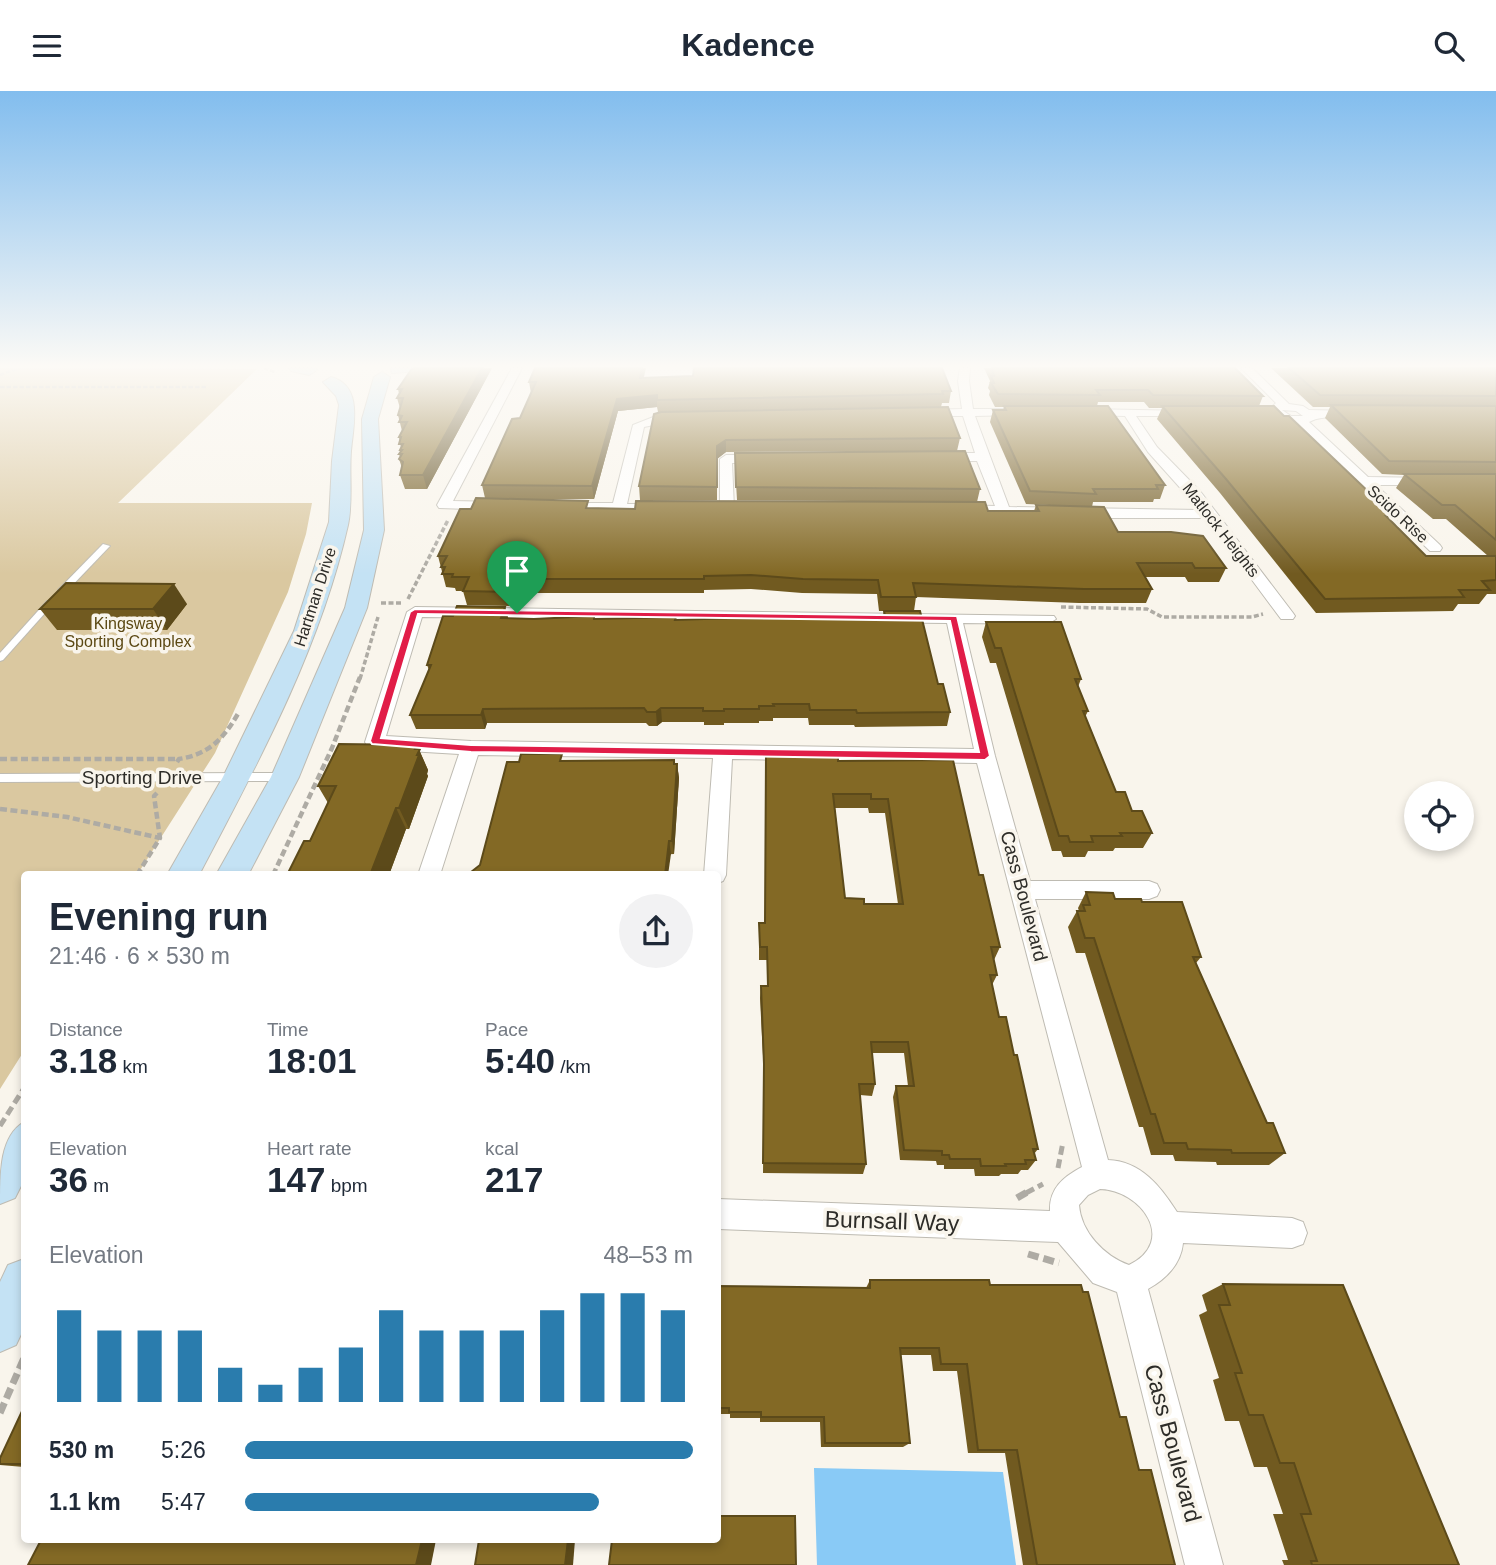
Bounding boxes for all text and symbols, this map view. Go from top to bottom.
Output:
icon: menu [28,27,66,65]
text: Kadence [681,27,815,63]
icon: search [1430,27,1468,65]
street label: Matlock Heights [1179,480,1263,580]
street label: Scido Rise [1364,482,1432,546]
pin [487,541,547,613]
street label: Hartman Drive [291,545,339,649]
icon: arrive [498,552,536,590]
park label: Kingsway Sporting Complex [64,615,192,650]
street label: Sporting Drive [82,767,202,788]
map controls [1404,781,1474,851]
button: locate [1404,781,1474,851]
street label: Cass Boulevard [997,829,1051,963]
button: share [619,894,693,968]
text: Evening run [49,896,269,938]
text: 21:46 · 6 × 530 m [49,943,230,969]
text: Distance [49,1019,123,1040]
text: Time [267,1019,309,1040]
text: Pace [485,1019,528,1040]
text: 3.18 [49,1041,117,1080]
text: 18:01 [267,1041,357,1080]
text: 5:40 [485,1041,555,1080]
text: km [117,1056,148,1077]
text: /km [555,1056,591,1077]
text: Elevation [49,1138,127,1159]
text: Heart rate [267,1138,351,1159]
text: kcal [485,1138,519,1159]
text: 36 [49,1160,88,1199]
text: 147 [267,1160,325,1199]
text: 217 [485,1160,543,1199]
text: m [88,1175,109,1196]
text: bpm [325,1175,368,1196]
street label: Burnsall Way [824,1206,960,1236]
text: Elevation [49,1242,144,1268]
text: 48–53 m [603,1242,693,1268]
street label: Cass Boulevard [1139,1361,1207,1525]
text: 530 m [49,1437,114,1463]
text: 5:26 [161,1437,206,1463]
text: 1.1 km [49,1489,121,1515]
text: 5:47 [161,1489,206,1515]

